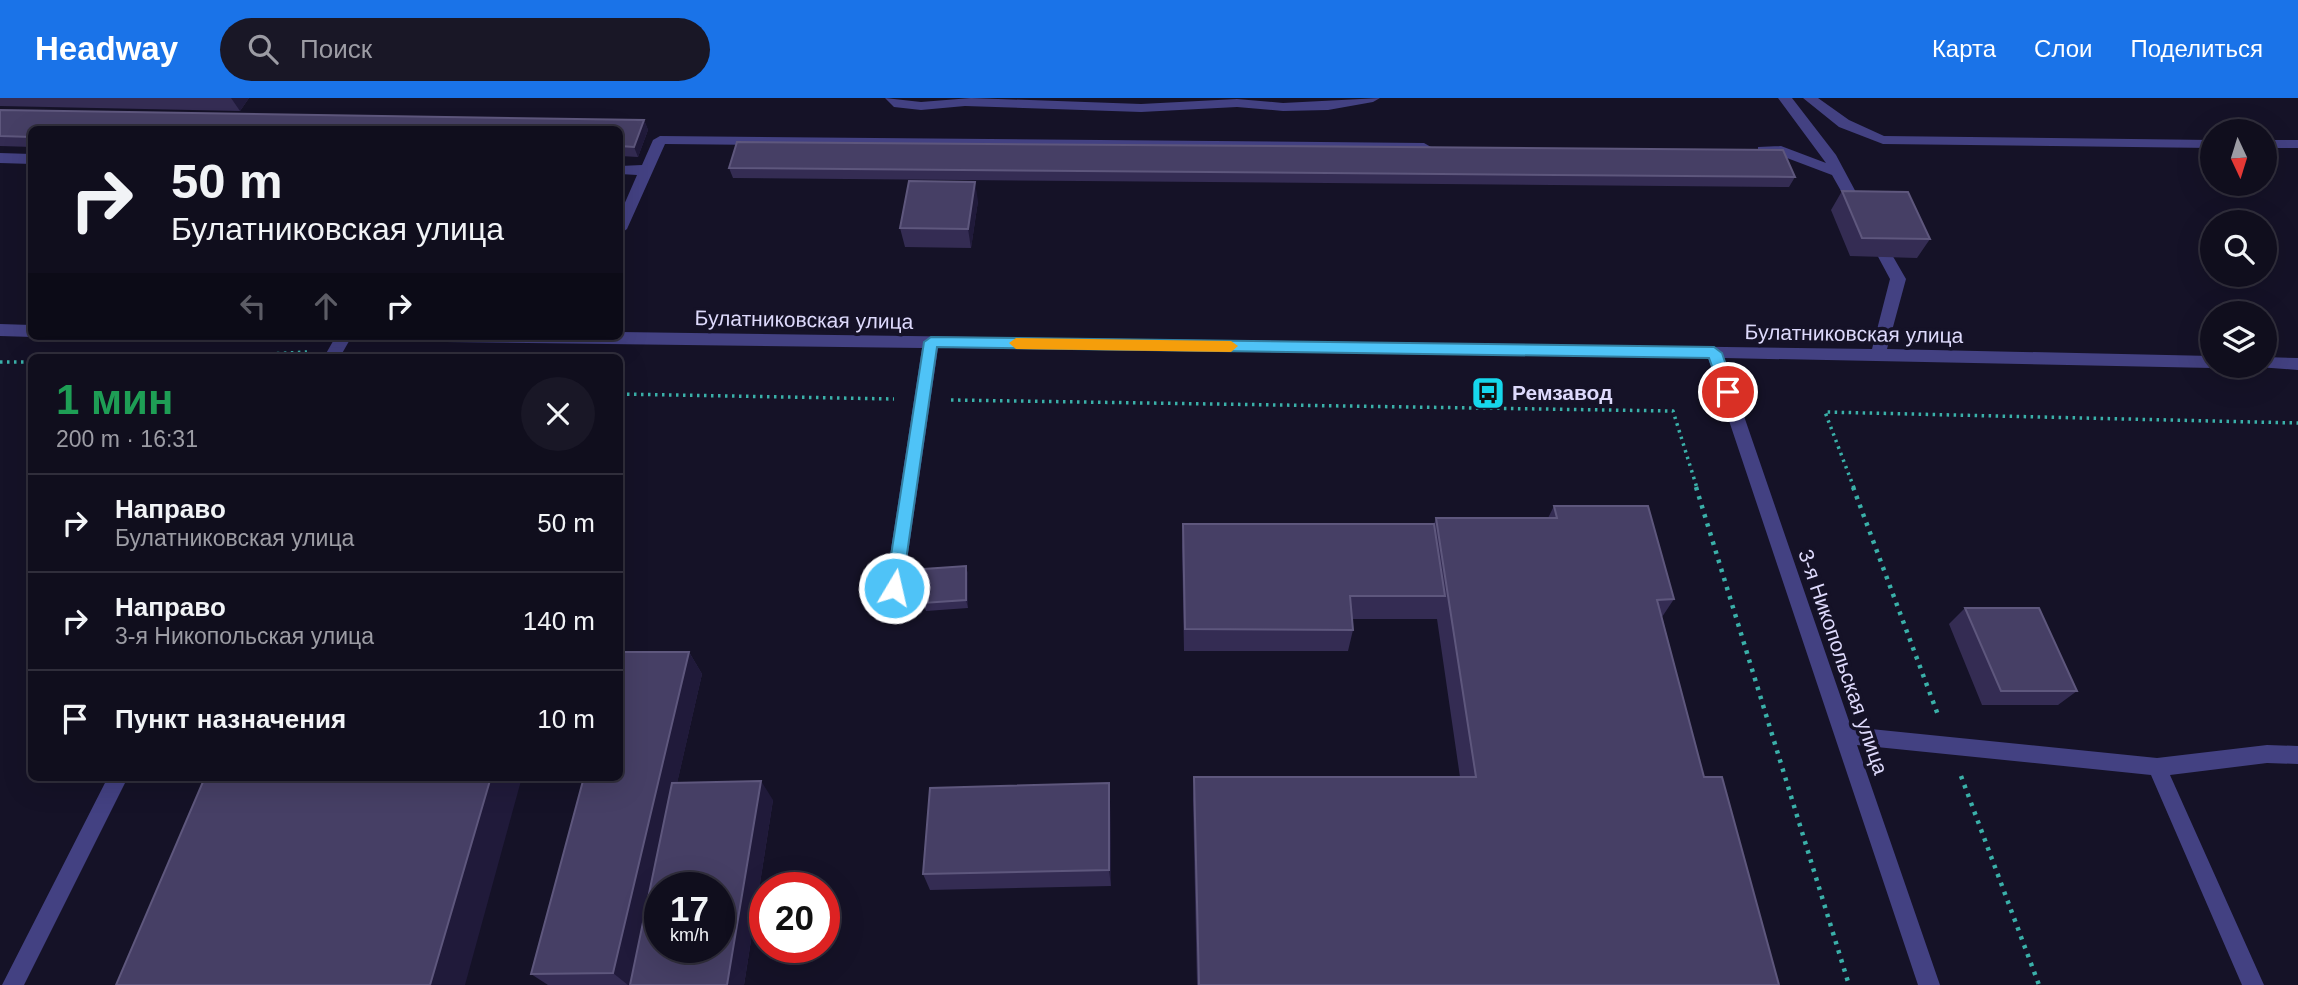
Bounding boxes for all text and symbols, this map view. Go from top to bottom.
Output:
search box [220,18,710,81]
text: Headway [35,30,178,67]
icon: search [244,30,282,68]
text: Поиск [300,34,372,64]
text: Карта [1932,35,1996,62]
text: Слои [2034,35,2092,62]
text: Поделиться [2130,35,2263,62]
north arrow [2200,119,2277,196]
map controls [2200,119,2277,378]
icon: right [56,154,147,245]
text: 50 m [171,154,283,208]
button: search [2200,210,2277,287]
text: Булатниковская улица [171,211,504,247]
icon: left [234,287,272,325]
icon: ahead [307,287,345,325]
icon: right [380,287,418,325]
button: layers [2200,301,2277,378]
street label: Булатниковская улица [695,306,914,333]
street label: Булатниковская улица [1745,320,1964,347]
pin [1698,362,1758,422]
icon: arrive [1709,373,1747,411]
bus stop icon: Ремзавод [1469,374,1507,412]
text: 1 мин [56,376,173,423]
button: close [521,377,595,451]
place label: Ремзавод [1512,381,1613,404]
text: 200 m · 16:31 [56,426,198,452]
text: Направо [115,494,226,524]
icon: right [56,504,94,542]
text: 50 m [537,508,595,538]
text: Булатниковская улица [115,525,354,551]
street label: 3-я Никопольская улица [1794,546,1893,778]
position arrow [857,551,931,625]
text: Направо [115,592,226,622]
icon: right [56,602,94,640]
text: 140 m [523,606,595,636]
text: 3-я Никопольская улица [115,623,374,649]
icon: arrive [56,700,94,738]
text: Пункт назначения [115,704,346,734]
text: 10 m [537,704,595,734]
speed limit sign: 20 [749,872,840,963]
text: 17 [670,889,709,928]
text: km/h [670,925,709,945]

